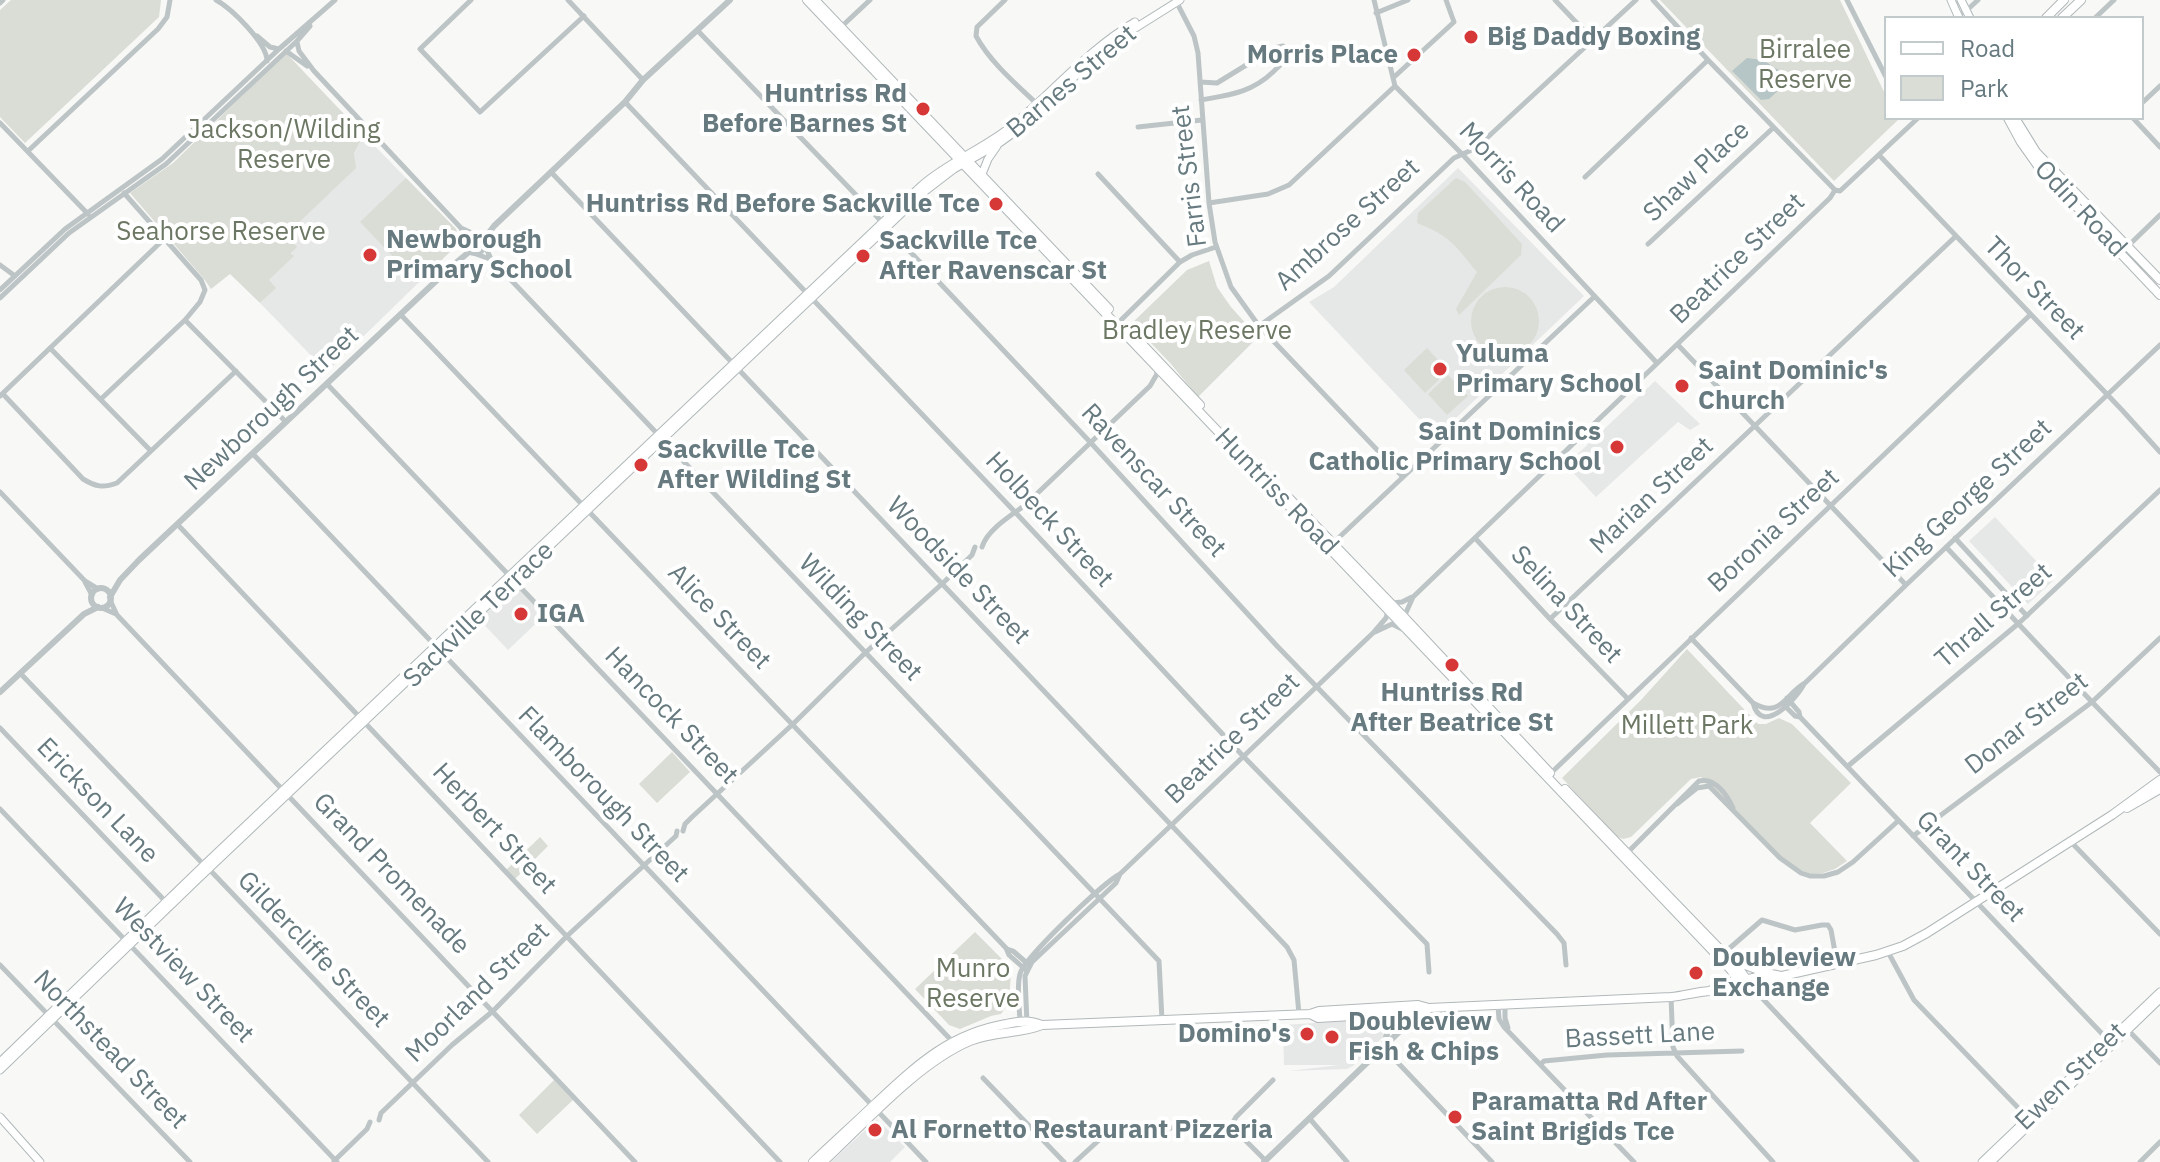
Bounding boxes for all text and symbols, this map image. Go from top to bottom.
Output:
legend [1884,16,2144,120]
street label: Barnes Street [1001,19,1143,145]
place label: Big Daddy Boxing [1487,21,1700,53]
marker: Big Daddy Boxing [1462,28,1480,46]
text: Road [1960,32,2015,64]
park label: Birralee Reserve [1758,34,1852,96]
place label: Morris Place [1247,39,1398,71]
marker: Morris Place [1405,46,1423,64]
text: Park [1960,72,2009,104]
place label: Huntriss Rd Before Barnes St [702,78,907,140]
marker: Huntriss Rd Before Barnes St [914,100,932,118]
street label: Farris Street [1166,103,1214,249]
park label: Jackson/Wilding Reserve [188,114,380,176]
street label: Shaw Place [1637,115,1757,229]
street label: Morris Road [1452,116,1570,240]
street label: Ambrose Street [1270,152,1426,298]
street label: Odin Road [2027,154,2133,264]
street label: Beatrice Street [1664,187,1812,331]
place label: Huntriss Rd Before Sackville Tce [586,188,980,220]
marker: Huntriss Rd Before Sackville Tce [987,195,1005,213]
park label: Seahorse Reserve [116,216,326,248]
place label: Newborough Primary School [386,224,572,286]
place label: Sackville Tce After Ravenscar St [879,225,1107,286]
street label: Thor Street [1977,231,2091,347]
marker: Newborough Primary School [361,246,379,264]
marker: Sackville Tce After Ravenscar St [854,247,872,265]
park label: Bradley Reserve [1102,315,1292,347]
street label: Newborough Street [178,320,366,498]
place label: Yuluma Primary School [1456,338,1642,400]
place label: Saint Dominic's Church [1698,355,1888,416]
marker: Yuluma Primary School [1431,360,1449,378]
marker: Saint Dominic's Church [1673,377,1691,395]
street label: Ravenscar Street [1074,398,1232,564]
street label: King George Street [1877,413,2059,585]
place label: Saint Dominics Catholic Primary School [1309,416,1601,478]
street label: Huntriss Road [1208,422,1344,562]
street label: Marian Street [1584,431,1720,561]
place label: Sackville Tce After Wilding St [657,434,851,496]
marker: Saint Dominics Catholic Primary School [1608,438,1626,456]
street label: Holbeck Street [978,446,1120,594]
marker: Sackville Tce After Wilding St [632,456,650,474]
street label: Boronia Street [1702,462,1846,600]
street label: Woodside Street [880,491,1036,651]
street label: Sackville Terrace [397,535,561,695]
street label: Selina Street [1504,540,1628,670]
street label: Wilding Street [792,548,928,688]
street label: Thrall Street [1929,557,2059,675]
street label: Alice Street [661,558,777,676]
place label: IGA [537,598,585,630]
marker: IGA [512,605,530,623]
street label: Hancock Street [598,641,744,791]
marker: Huntriss Rd After Beatrice St [1443,656,1461,674]
street label: Donar Street [1959,666,2095,782]
street label: Beatrice Street [1159,667,1307,811]
place label: Huntriss Rd After Beatrice St [1351,677,1553,738]
street label: Flamborough Street [511,701,695,889]
park label: Millett Park [1621,710,1753,742]
street label: Erickson Lane [30,732,164,870]
street label: Herbert Street [425,757,563,901]
street label: Grand Promenade [306,787,476,961]
street label: Grant Street [1909,805,2031,929]
street label: Gildercliffe Street [230,865,396,1035]
street label: Westview Street [106,892,260,1050]
street label: Moorland Street [400,916,556,1070]
place label: Doubleview Exchange [1712,942,1856,1004]
park label: Munro Reserve [926,953,1020,1014]
street label: Northstead Street [26,964,194,1136]
marker: Doubleview Exchange [1687,964,1705,982]
place label: Doubleview Fish & Chips [1348,1006,1499,1068]
street label: Bassett Lane [1564,1016,1716,1056]
street label: Ewen Street [2009,1017,2133,1137]
place label: Domino's [1178,1018,1291,1050]
marker: Domino's [1298,1025,1316,1043]
marker: Doubleview Fish & Chips [1323,1028,1341,1046]
place label: Paramatta Rd After Saint Brigids Tce [1471,1086,1707,1148]
marker: Paramatta Rd After Saint Brigids Tce [1446,1108,1464,1126]
place label: Al Fornetto Restaurant Pizzeria [891,1114,1273,1146]
marker: Al Fornetto Restaurant Pizzeria [866,1121,884,1139]

